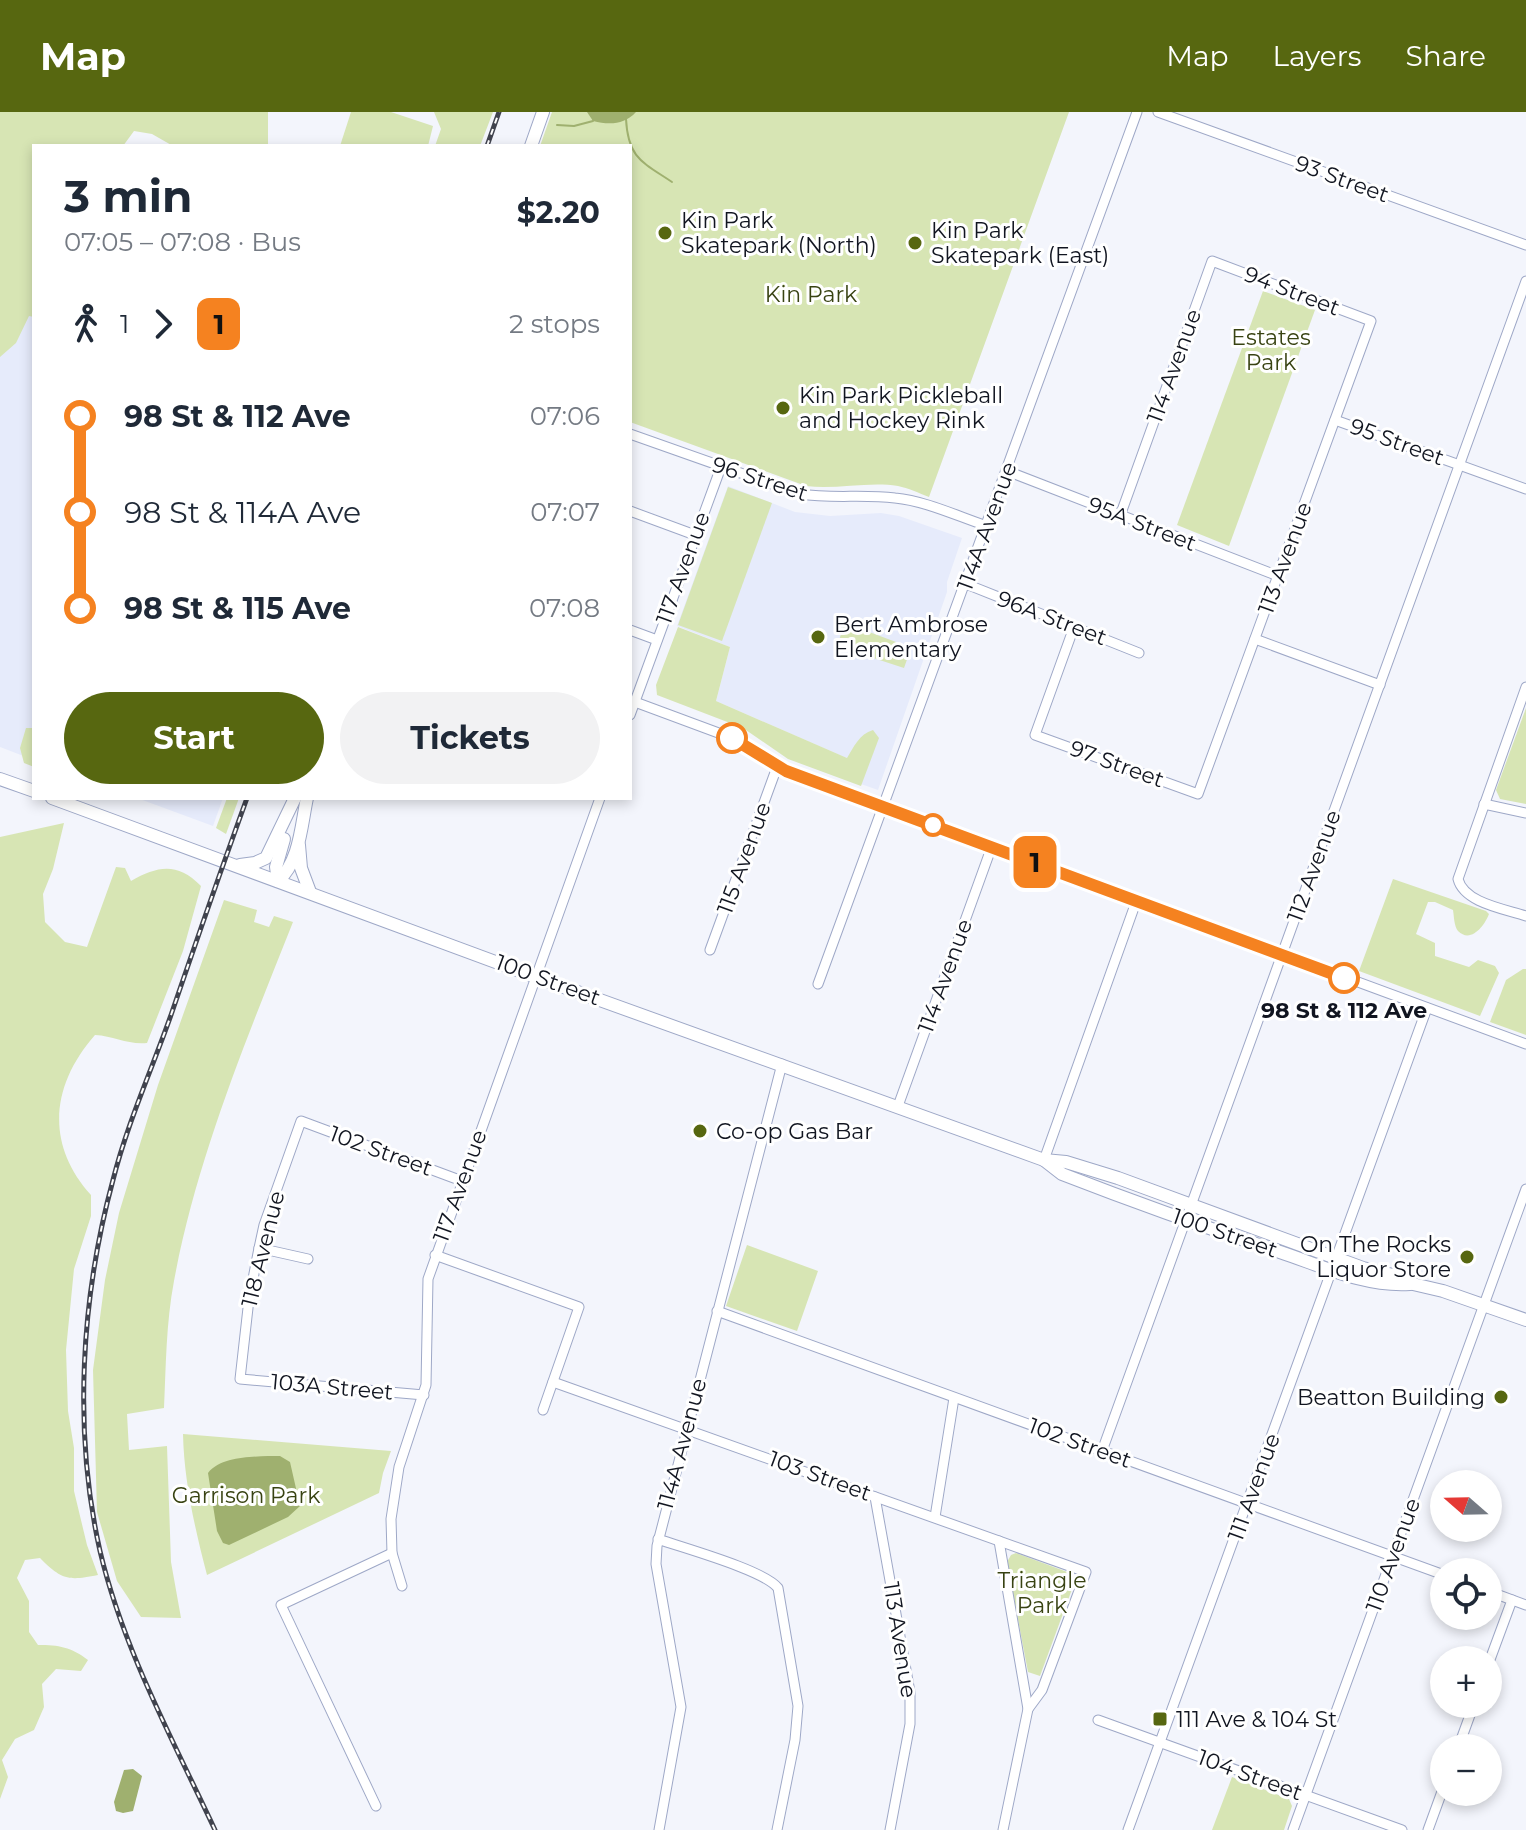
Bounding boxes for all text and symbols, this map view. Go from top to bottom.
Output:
text: Map [40,33,126,80]
text: Map [1166,39,1229,73]
text: Layers [1273,39,1362,73]
text: Share [1406,39,1486,73]
street label: 93 Street [1291,150,1393,208]
text: 3 min [64,169,192,223]
text: $2.20 [517,194,600,231]
place label: Kin Park Skatepark (North) [681,207,877,259]
place label: Kin Park Skatepark (East) [931,217,1109,269]
marker: Kin Park Skatepark (North) [656,224,674,242]
text: 07:05 – 07:08 · Bus [64,226,301,258]
marker: Kin Park Skatepark (East) [906,234,924,252]
street label: 94 Street [1240,260,1344,322]
park label: Kin Park [765,281,858,308]
icon: walk [64,302,108,346]
icon: forward [141,302,185,346]
street label: 114 Avenue [1141,305,1207,427]
text: 1 [213,307,224,341]
text: 1 [120,308,129,340]
text: 2 stops [509,308,600,340]
park label: Estates Park [1231,324,1311,376]
place label: Kin Park Pickleball and Hockey Rink [799,382,1003,434]
text: 98 St & 112 Ave [124,398,351,435]
marker: Kin Park Pickleball and Hockey Rink [774,399,792,417]
text: 07:06 [530,400,600,432]
street label: 95 Street [1346,413,1448,471]
street label: 96 Street [709,451,811,507]
street label: 114A Avenue [951,458,1023,594]
street label: 95A Street [1084,491,1200,557]
text: 98 St & 114A Ave [124,494,361,531]
text: 07:07 [530,496,600,528]
street label: 113 Avenue [1252,498,1318,618]
street label: 117 Avenue [650,508,716,628]
street label: 96A Street [993,585,1111,651]
text: 98 St & 115 Ave [124,590,351,627]
text: 07:08 [529,592,600,624]
place label: Bert Ambrose Elementary [834,611,988,663]
marker: Bert Ambrose Elementary [809,628,827,646]
button: Start [64,692,324,784]
button: Tickets [340,692,600,784]
unlabelled marker [717,723,747,753]
street label: 97 Street [1066,734,1168,794]
street label: 115 Avenue [711,798,777,918]
street label: 112 Avenue [1281,806,1347,926]
unlabelled marker [922,814,944,836]
line badge: 1 [1009,836,1061,888]
text: 1 [1030,845,1040,879]
street label: 114 Avenue [912,915,978,1037]
street label: 100 Street [492,949,604,1011]
marker: 98 St & 112 Ave [1329,963,1359,993]
place label: 98 St & 112 Ave [1261,997,1427,1024]
place label: Co-op Gas Bar [716,1118,873,1145]
street label: 102 Street [326,1120,436,1182]
marker: Co-op Gas Bar [691,1122,709,1140]
street label: 117 Avenue [427,1126,493,1246]
street label: 118 Avenue [236,1188,290,1310]
street label: 100 Street [1169,1202,1281,1264]
place label: On The Rocks Liquor Store [1300,1231,1451,1283]
marker: On The Rocks Liquor Store [1458,1248,1476,1266]
street label: 103A Street [270,1368,394,1406]
street label: 114A Avenue [651,1375,713,1513]
place label: Beatton Building [1297,1384,1485,1411]
marker: Beatton Building [1492,1388,1510,1406]
street label: 102 Street [1025,1412,1135,1474]
street label: 111 Avenue [1222,1429,1286,1545]
street label: 103 Street [765,1445,875,1507]
north arrow [1430,1470,1502,1542]
map controls [1430,1470,1502,1806]
park label: Garrison Park [172,1482,321,1509]
street label: 110 Avenue [1360,1494,1426,1616]
button: locate [1430,1558,1502,1630]
park label: Triangle Park [997,1567,1087,1619]
street label: 113 Avenue [878,1580,922,1700]
button: + [1430,1646,1502,1718]
place label: 111 Ave & 104 St [1176,1706,1337,1733]
marker: 111 Ave & 104 St [1151,1710,1169,1728]
button: − [1430,1734,1502,1806]
street label: 104 Street [1194,1744,1306,1806]

